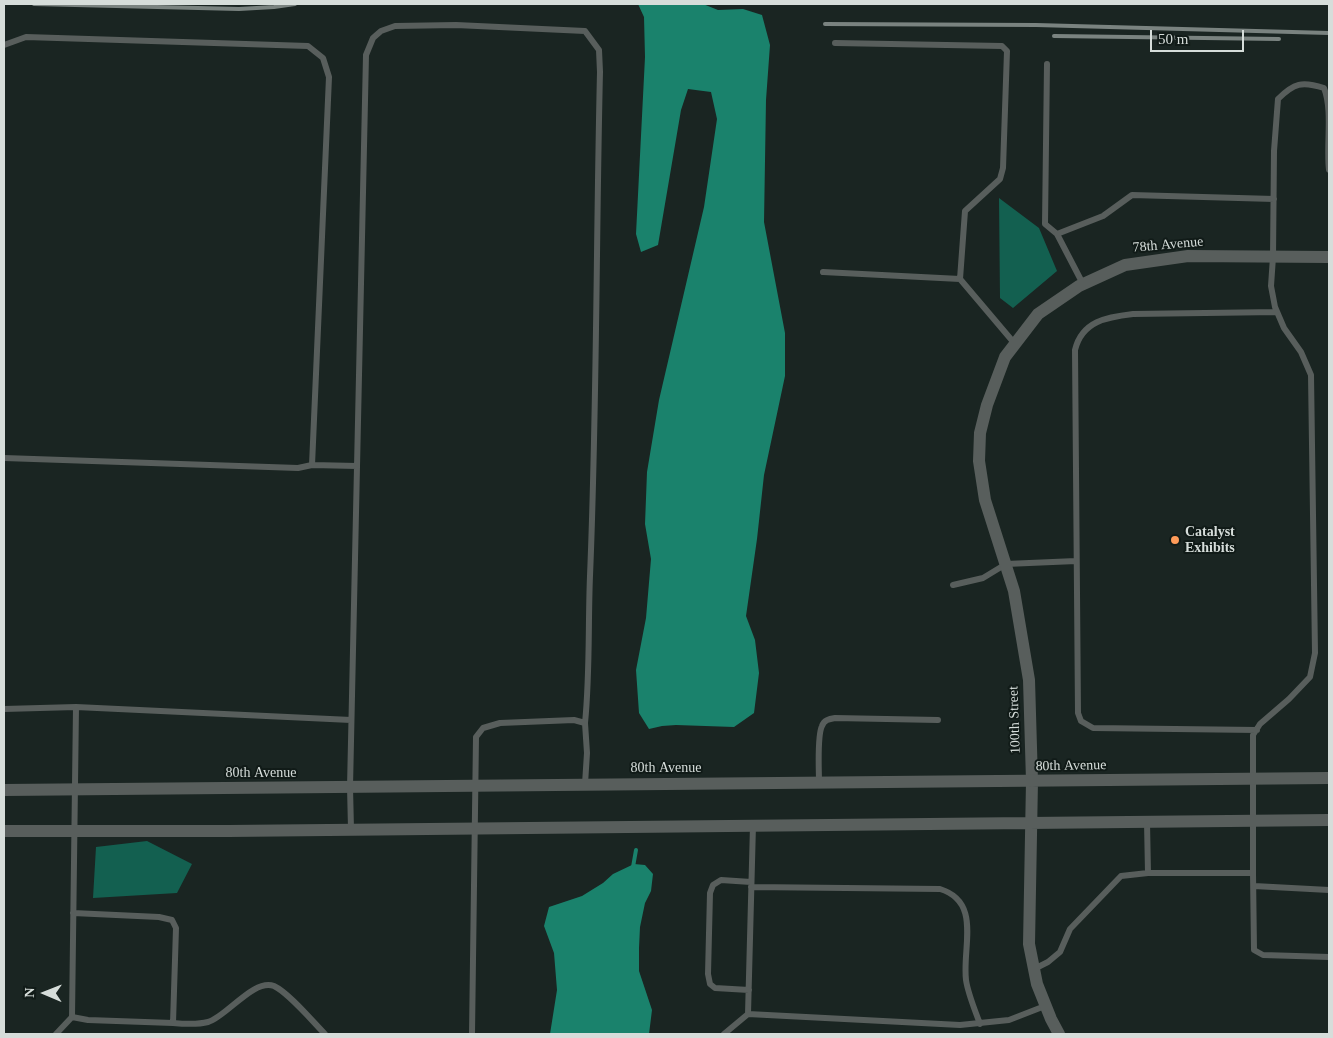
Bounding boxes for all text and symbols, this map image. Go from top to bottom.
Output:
scale bar [1153,20,1247,52]
text: 50 m [1158,31,1188,47]
street label: 78th Avenue [1132,234,1204,256]
place label: Catalyst Exhibits [1185,524,1235,556]
marker: Catalyst Exhibits [1169,534,1181,546]
street label: 100th Street [1005,686,1025,754]
street label: 80th Avenue [1035,757,1107,775]
street label: 80th Avenue [631,760,701,776]
street label: 80th Avenue [226,765,296,781]
north arrow [20,968,70,1018]
text: N [22,988,37,998]

